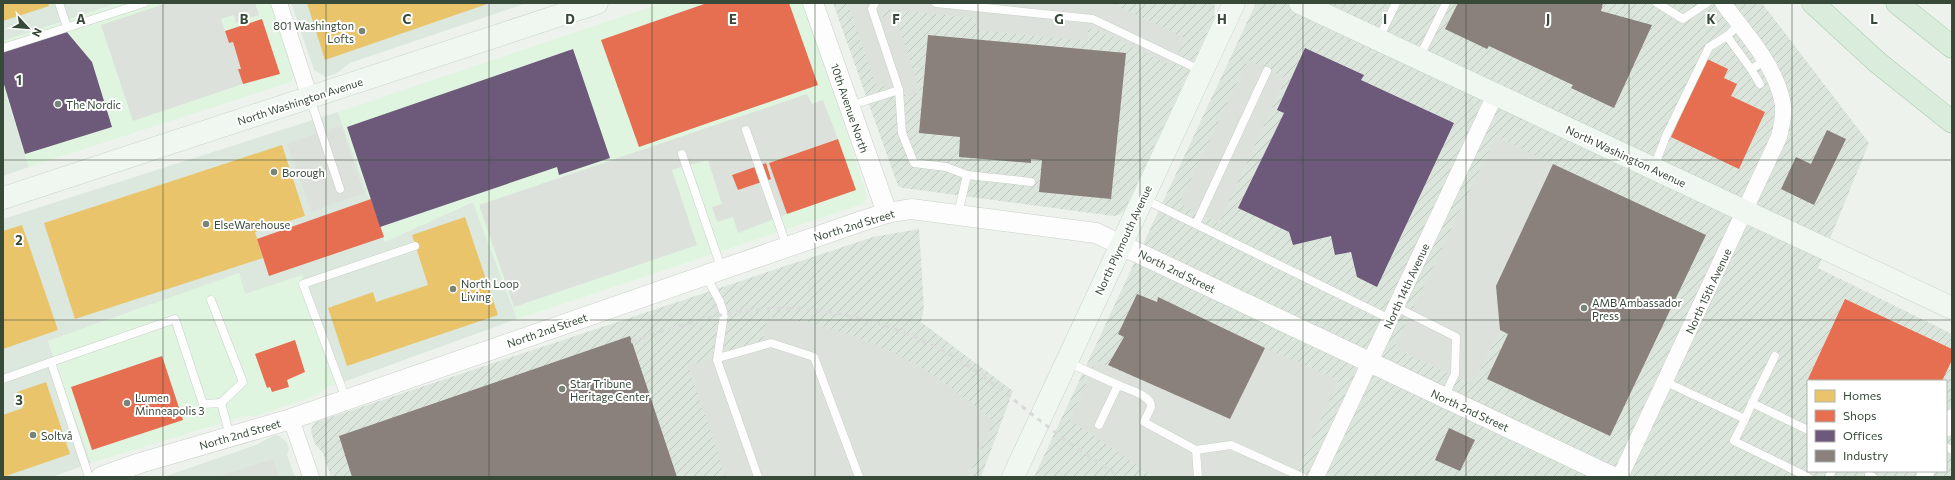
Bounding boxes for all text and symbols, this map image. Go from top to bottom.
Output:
north arrow [8,8,48,48]
text: A [76,11,86,27]
text: B [240,11,249,27]
text: C [403,11,412,27]
text: D [565,11,575,27]
text: E [729,11,737,27]
text: F [892,11,900,27]
text: G [1054,11,1064,27]
text: H [1217,11,1227,27]
text: I [1383,11,1387,27]
text: J [1546,11,1550,27]
text: K [1706,11,1716,27]
text: L [1870,11,1878,27]
place label: 801 Washington Lofts [273,19,354,45]
text: N [30,26,45,39]
marker: 801 Washington Lofts [357,26,367,36]
street label: 10th Avenue North [829,62,871,154]
text: 1 [16,72,22,88]
street label: North Washington Avenue [236,75,365,127]
place label: The Nordic [66,98,121,111]
marker: The Nordic [53,99,63,109]
street label: North Washington Avenue [1564,122,1688,190]
place label: Borough [282,166,325,179]
marker: Borough [269,167,279,177]
street label: North Plymouth Avenue [1092,183,1154,297]
street label: North 2nd Street [812,206,897,244]
place label: ElseWarehouse [214,218,291,231]
marker: ElseWarehouse [201,219,211,229]
text: 2 [15,232,23,248]
street label: North 14th Avenue [1380,241,1432,331]
street label: North 15th Avenue [1683,246,1734,336]
street label: North 2nd Street [1136,247,1218,295]
place label: North Loop Living [461,277,519,303]
marker: North Loop Living [448,284,458,294]
place label: AMB Ambassador Press [1592,296,1682,322]
marker: AMB Ambassador Press [1579,303,1589,313]
street label: North 2nd Street [505,310,589,350]
place label: Star Tribune Heritage Center [570,377,650,403]
legend [1807,380,1947,472]
marker: Star Tribune Heritage Center [557,384,567,394]
street label: North 2nd Street [1429,386,1511,434]
text: Homes [1843,388,1881,402]
place label: Lumen Minneapolis 3 [135,391,205,417]
text: 3 [15,392,23,408]
marker: Lumen Minneapolis 3 [122,398,132,408]
text: Shops [1843,408,1877,422]
street label: North 2nd Street [198,416,283,452]
text: Offices [1843,428,1883,442]
place label: Soltvå [41,429,73,442]
marker: Soltvå [28,430,38,440]
text: Industry [1843,448,1888,462]

